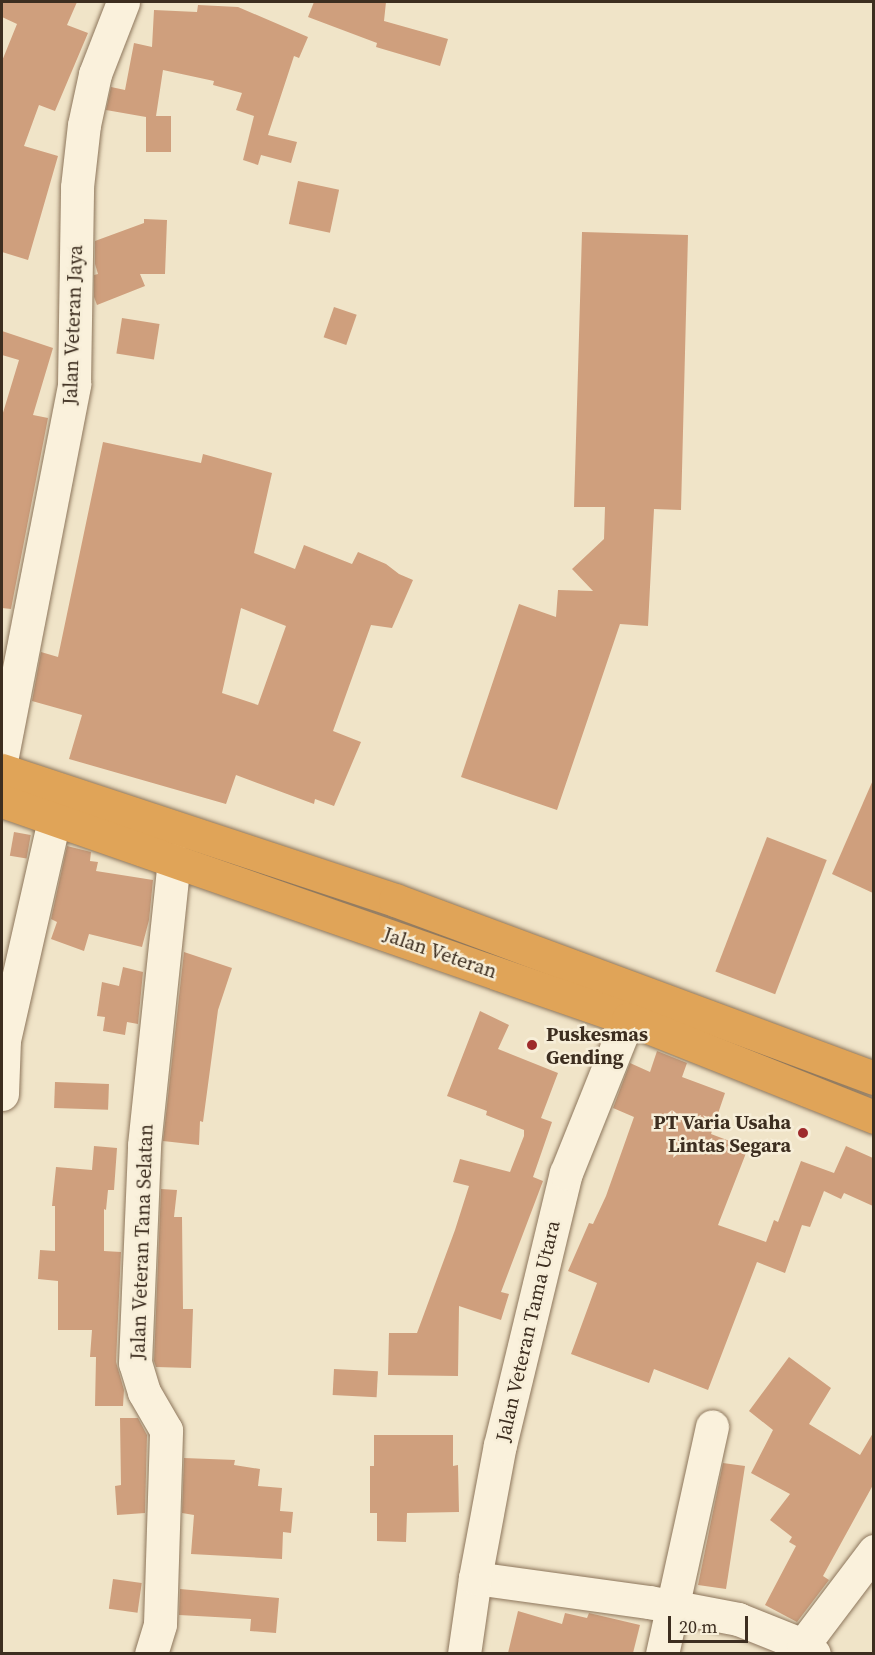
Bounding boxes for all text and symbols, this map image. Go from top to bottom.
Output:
street label: Jalan Veteran Jaya [58,244,88,406]
street label: Jalan Veteran [380,922,500,984]
place label: Puskesmas Gending [546,1022,648,1069]
marker: Puskesmas Gending [523,1036,541,1054]
place label: PT Varia Usaha Lintas Segara [653,1110,791,1157]
street label: Jalan Veteran Tana Selatan [126,1123,158,1361]
marker: PT Varia Usaha Lintas Segara [796,1126,810,1140]
street label: Jalan Veteran Tama Utara [491,1218,565,1444]
scale bar [671,1604,750,1642]
text: 20 m [679,1614,717,1639]

